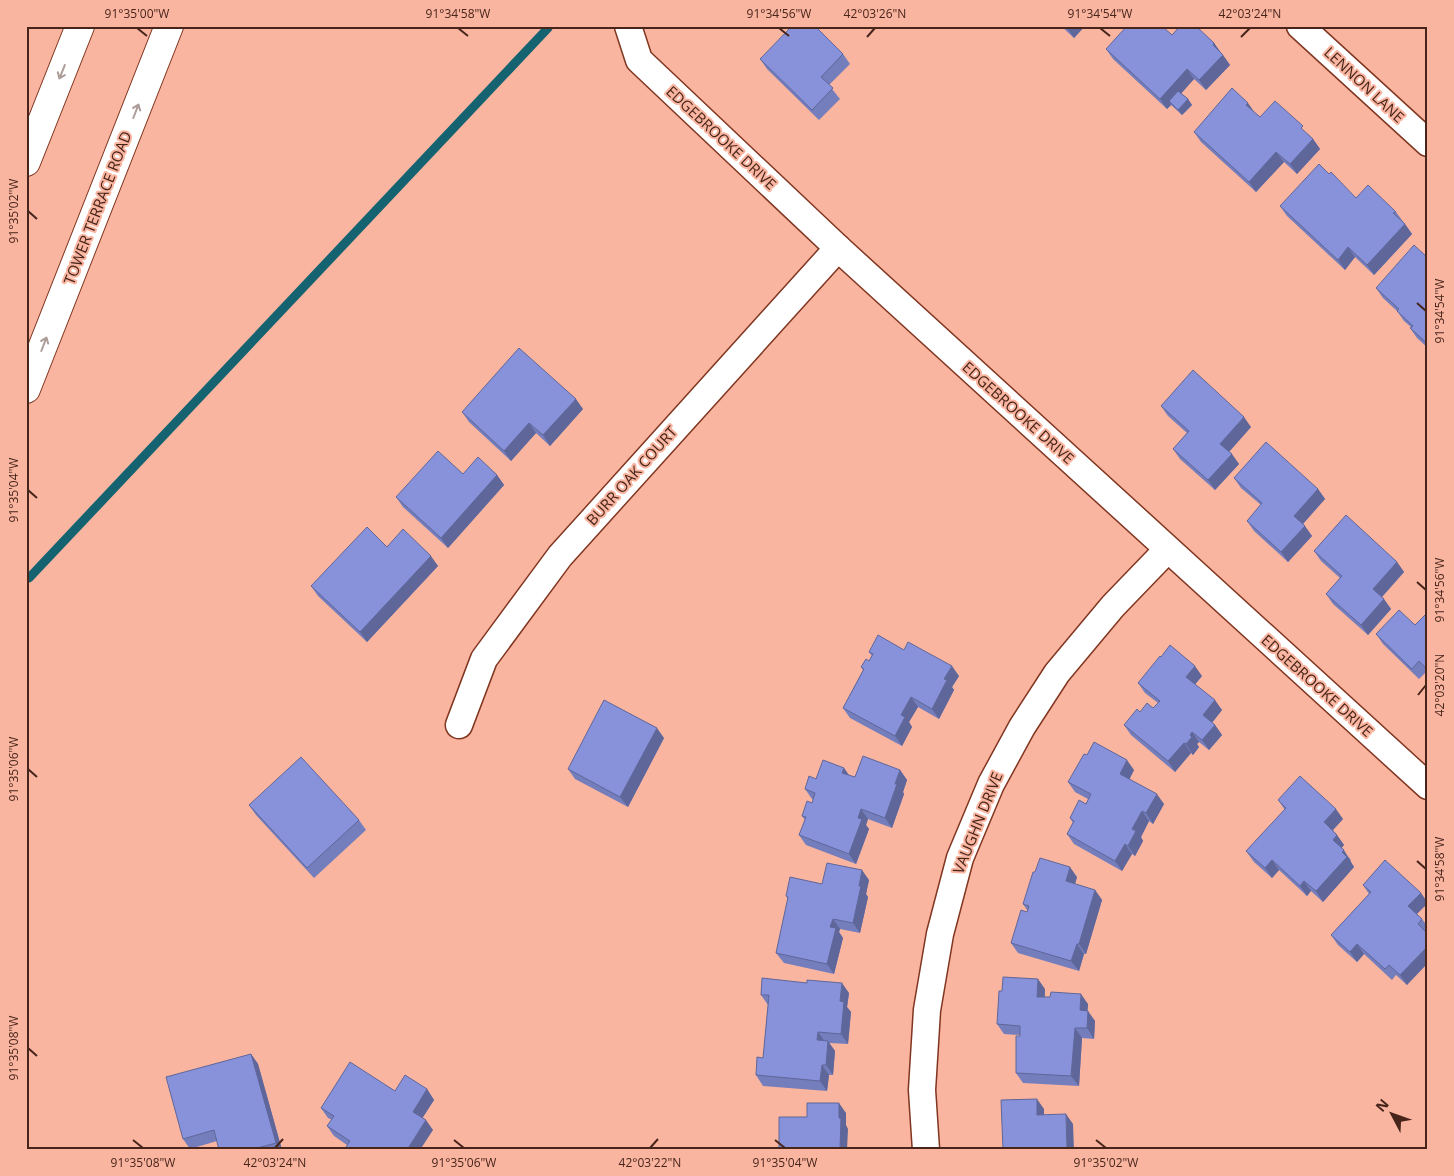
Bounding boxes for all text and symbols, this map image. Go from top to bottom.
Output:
text: 91°35'00"W [105,5,169,22]
text: 91°34'58"W [426,5,490,22]
text: 91°34'56"W [747,5,811,22]
text: 42°03'26"N [844,5,906,22]
text: 91°34'54"W [1068,5,1132,22]
text: 42°03'24"N [1219,5,1281,22]
street label: LENNON LANE [1320,42,1409,127]
one-way arrow [57,63,66,79]
street label: EDGEBROOKE DRIVE [662,81,781,194]
one-way arrow [131,104,141,119]
street label: TOWER TERRACE ROAD [59,128,136,287]
text: 91°35'02"W [5,179,22,243]
text: 91°34'54"W [1431,279,1448,343]
one-way arrow [40,337,49,352]
street label: EDGEBROOKE DRIVE [959,357,1079,468]
street label: BURR OAK COURT [581,421,682,529]
text: 91°35'04"W [5,458,22,522]
text: 91°34'56"W [1431,558,1448,622]
street label: EDGEBROOKE DRIVE [1258,630,1378,741]
text: 42°03'20"N [1431,654,1448,716]
text: 91°35'06"W [5,737,22,801]
street label: VAUGHN DRIVE [948,769,1007,877]
text: 91°34'58"W [1431,837,1448,901]
text: 91°35'08"W [5,1016,22,1080]
north arrow [1366,1088,1416,1138]
text: N [1371,1095,1393,1116]
text: 91°35'08"W [111,1154,175,1171]
text: 42°03'24"N [244,1154,306,1171]
text: 91°35'06"W [432,1154,496,1171]
text: 42°03'22"N [619,1154,681,1171]
text: 91°35'04"W [753,1154,817,1171]
text: 91°35'02"W [1074,1154,1138,1171]

